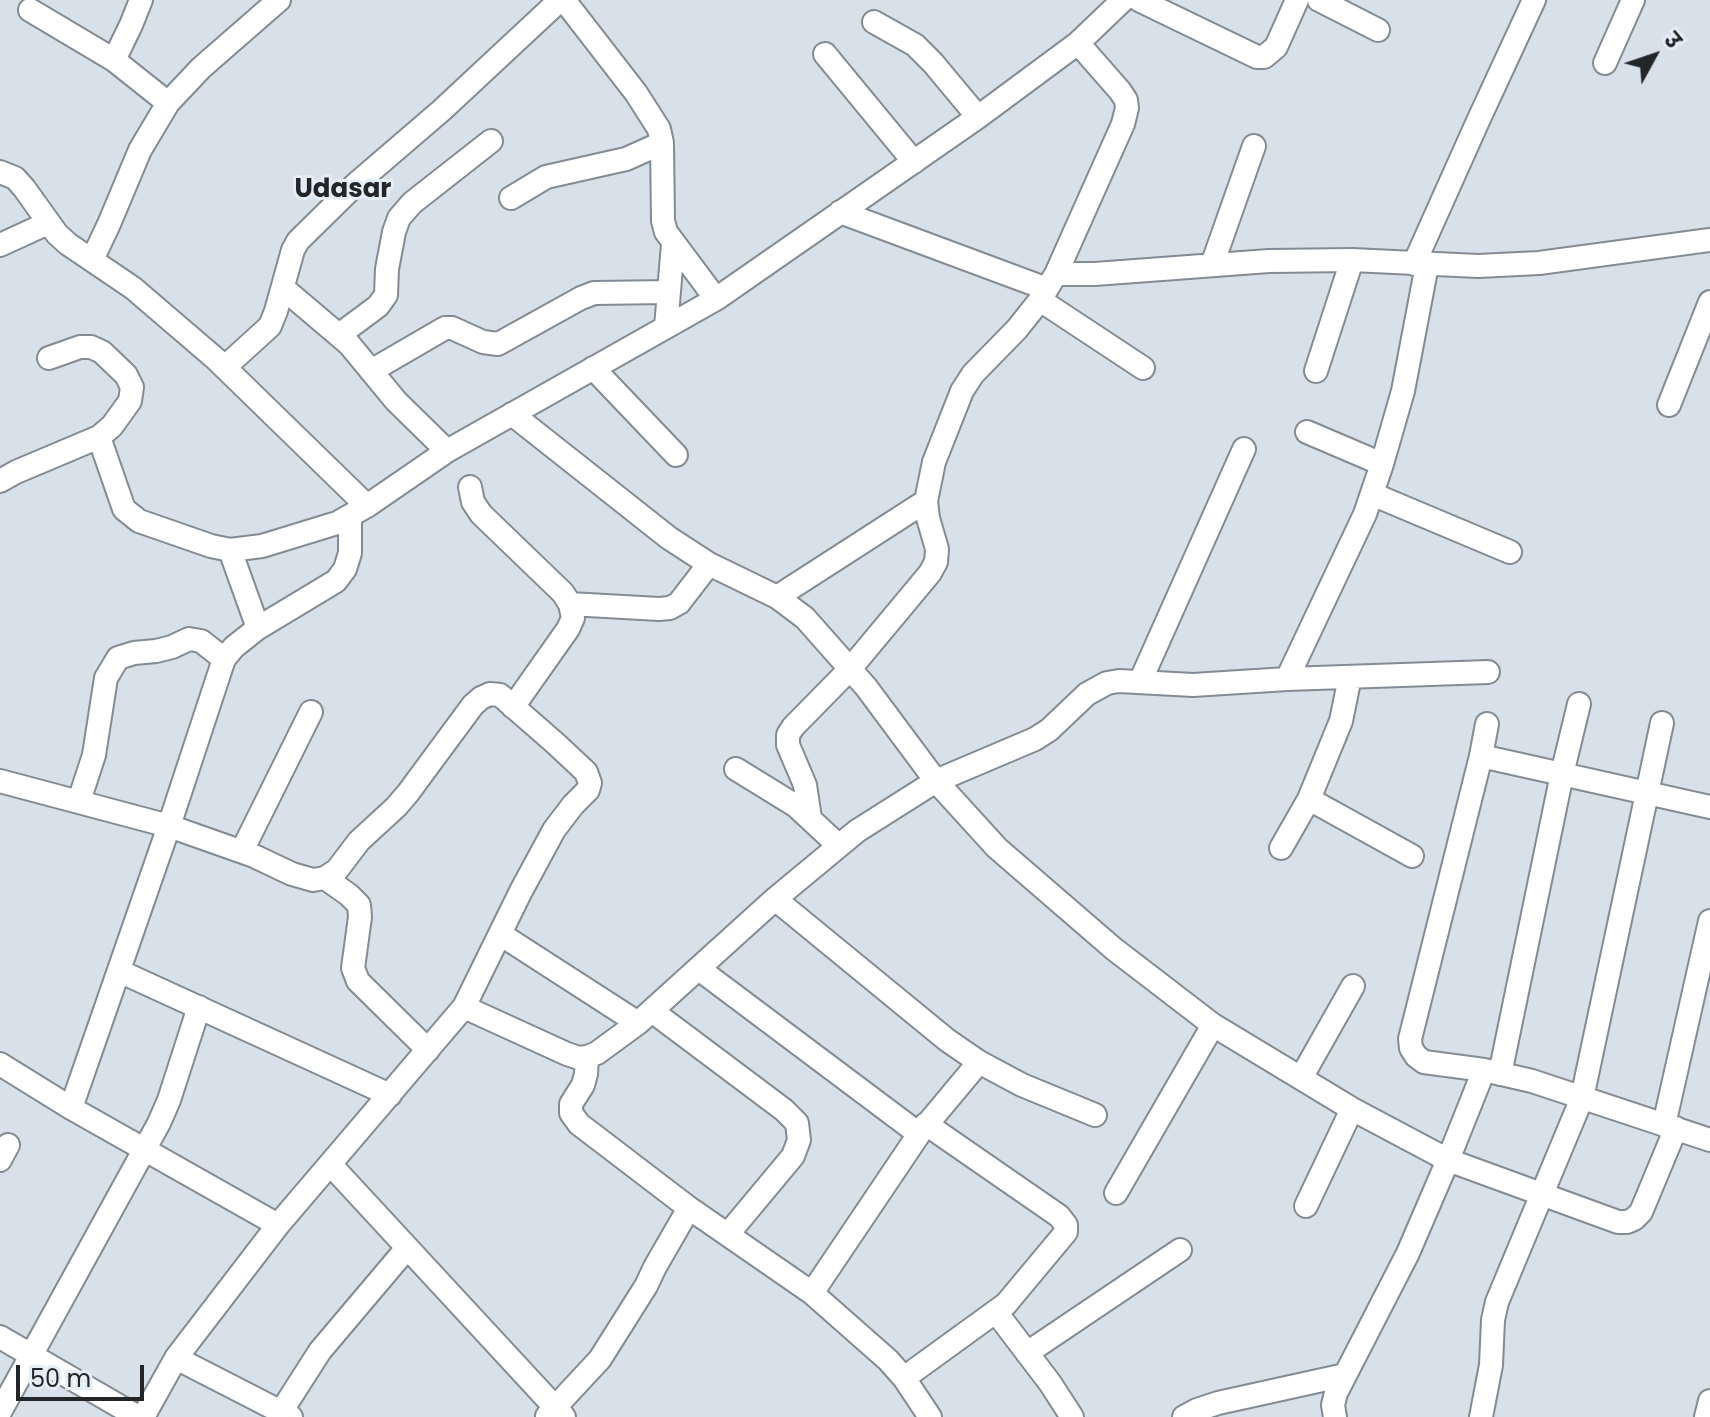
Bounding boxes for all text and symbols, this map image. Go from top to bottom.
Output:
north arrow [1614,16,1694,96]
text: उ [1657,26,1689,55]
district label: Udasar [295,174,391,206]
scale bar [20,1349,148,1399]
text: 50 m [30,1362,91,1395]

